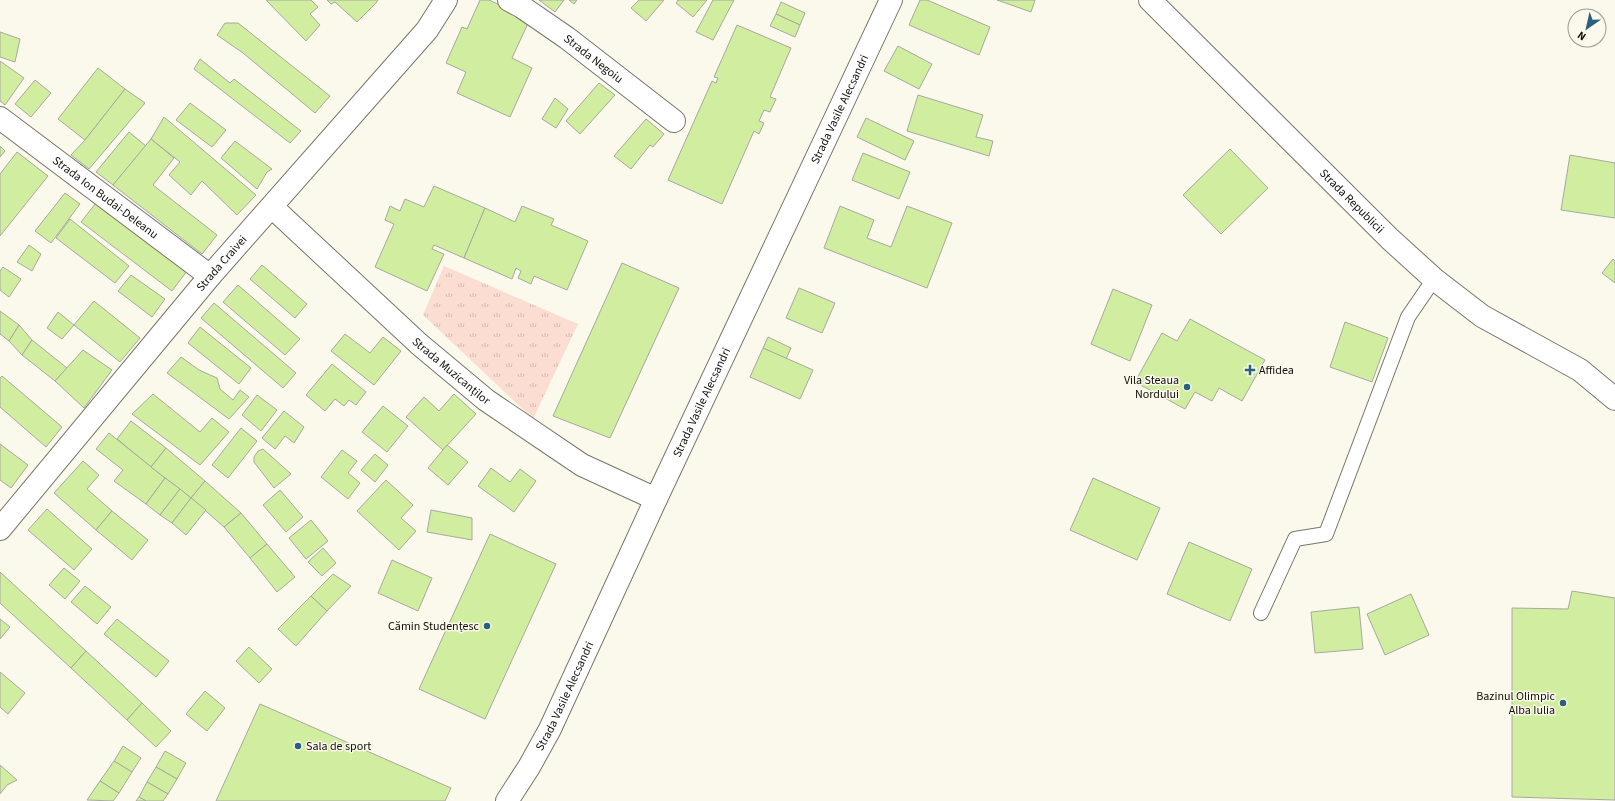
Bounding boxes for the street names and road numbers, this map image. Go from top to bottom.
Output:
street label: Strada Negoiu [560,30,627,87]
street label: Strada Vasile Alecsandri [806,52,873,167]
street label: Strada Ion Budai-Deleanu [49,152,162,243]
street label: Strada Republicii [1316,165,1388,237]
street label: Strada Craivei [192,231,251,295]
street label: Strada Muzicanților [408,333,494,409]
street label: Strada Vasile Alecsandri [668,345,735,460]
street label: Strada Vasile Alecsandri [531,639,598,754]

